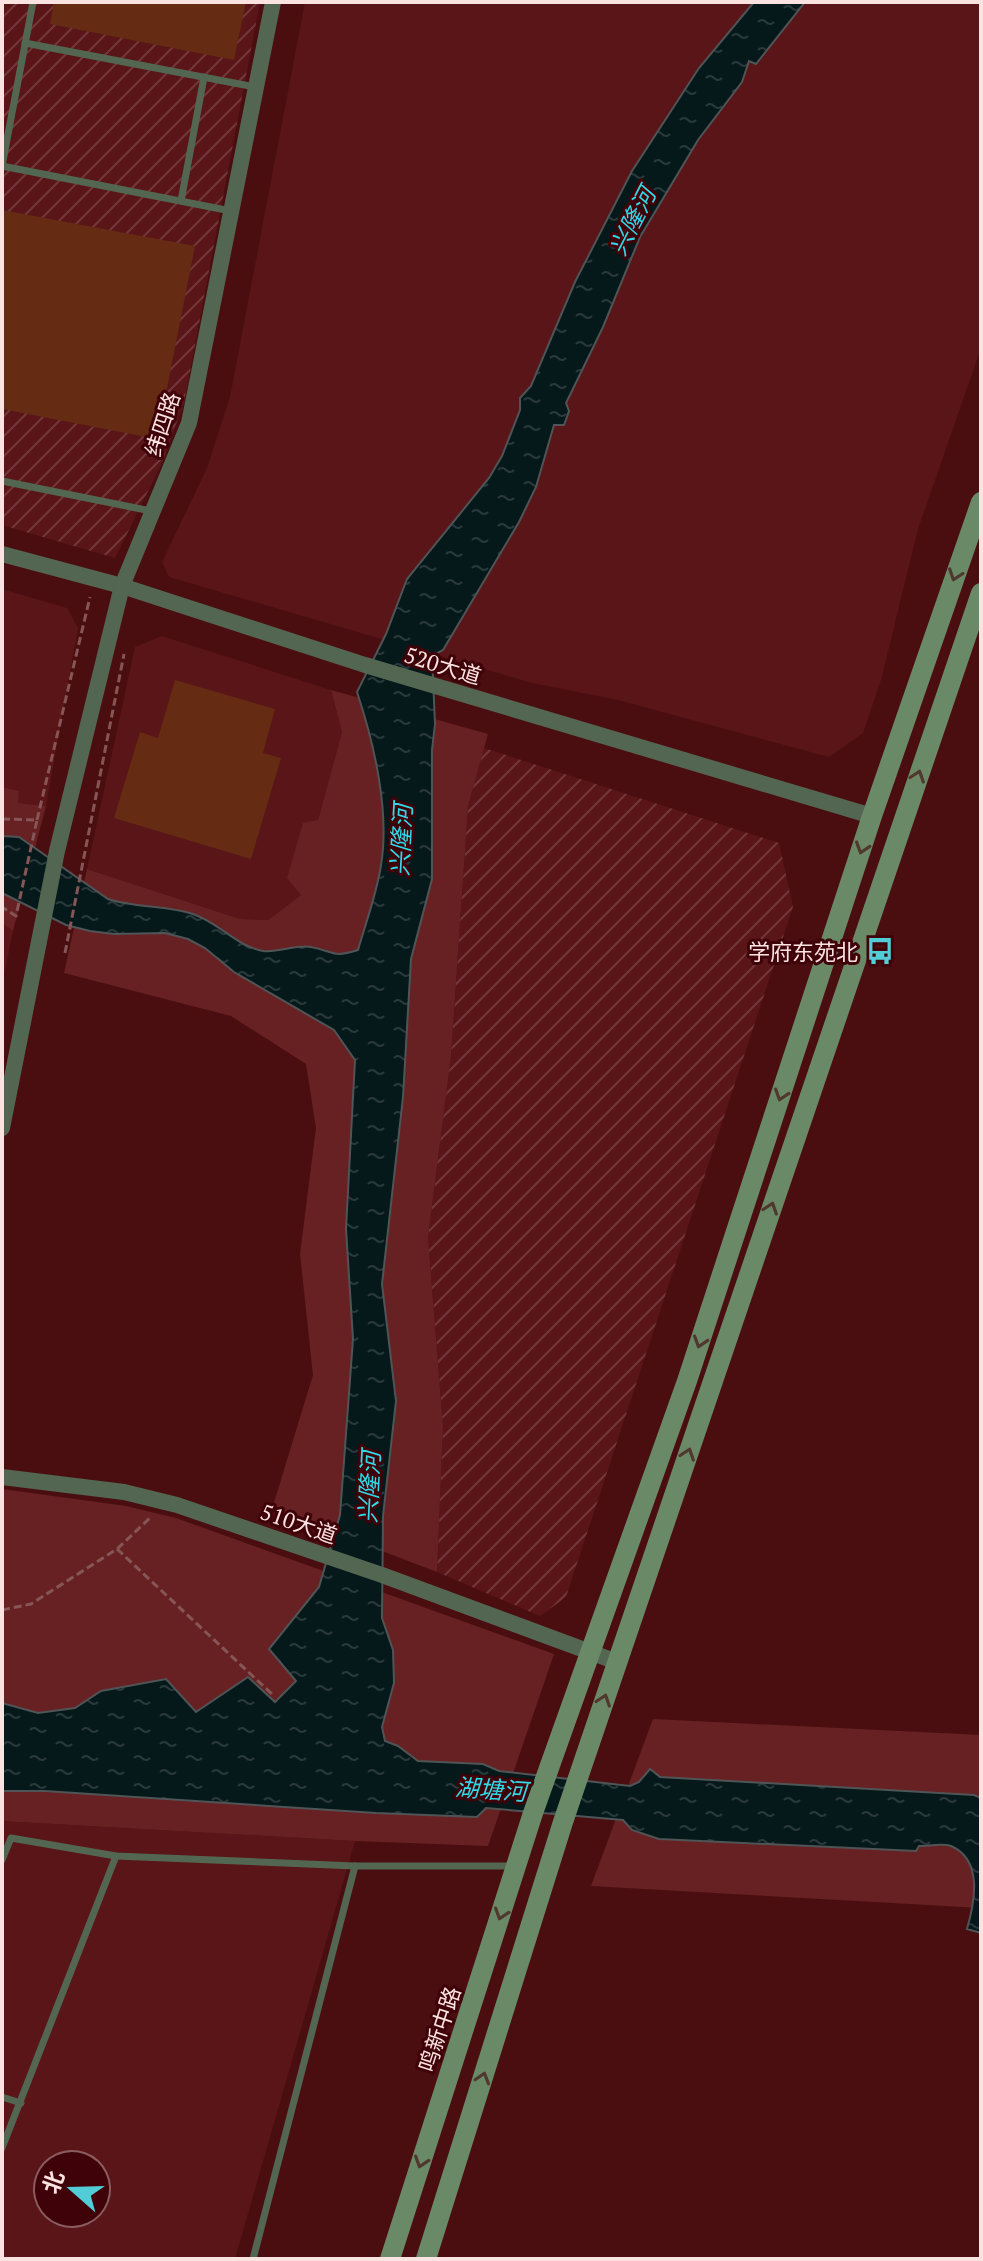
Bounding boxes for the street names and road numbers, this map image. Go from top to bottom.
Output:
street label: 纬四路 [138,388,186,460]
street label: 520大道 [401,640,485,690]
street label: 510大道 [257,1496,341,1550]
street label: 鸣新中路 [412,1983,466,2075]

